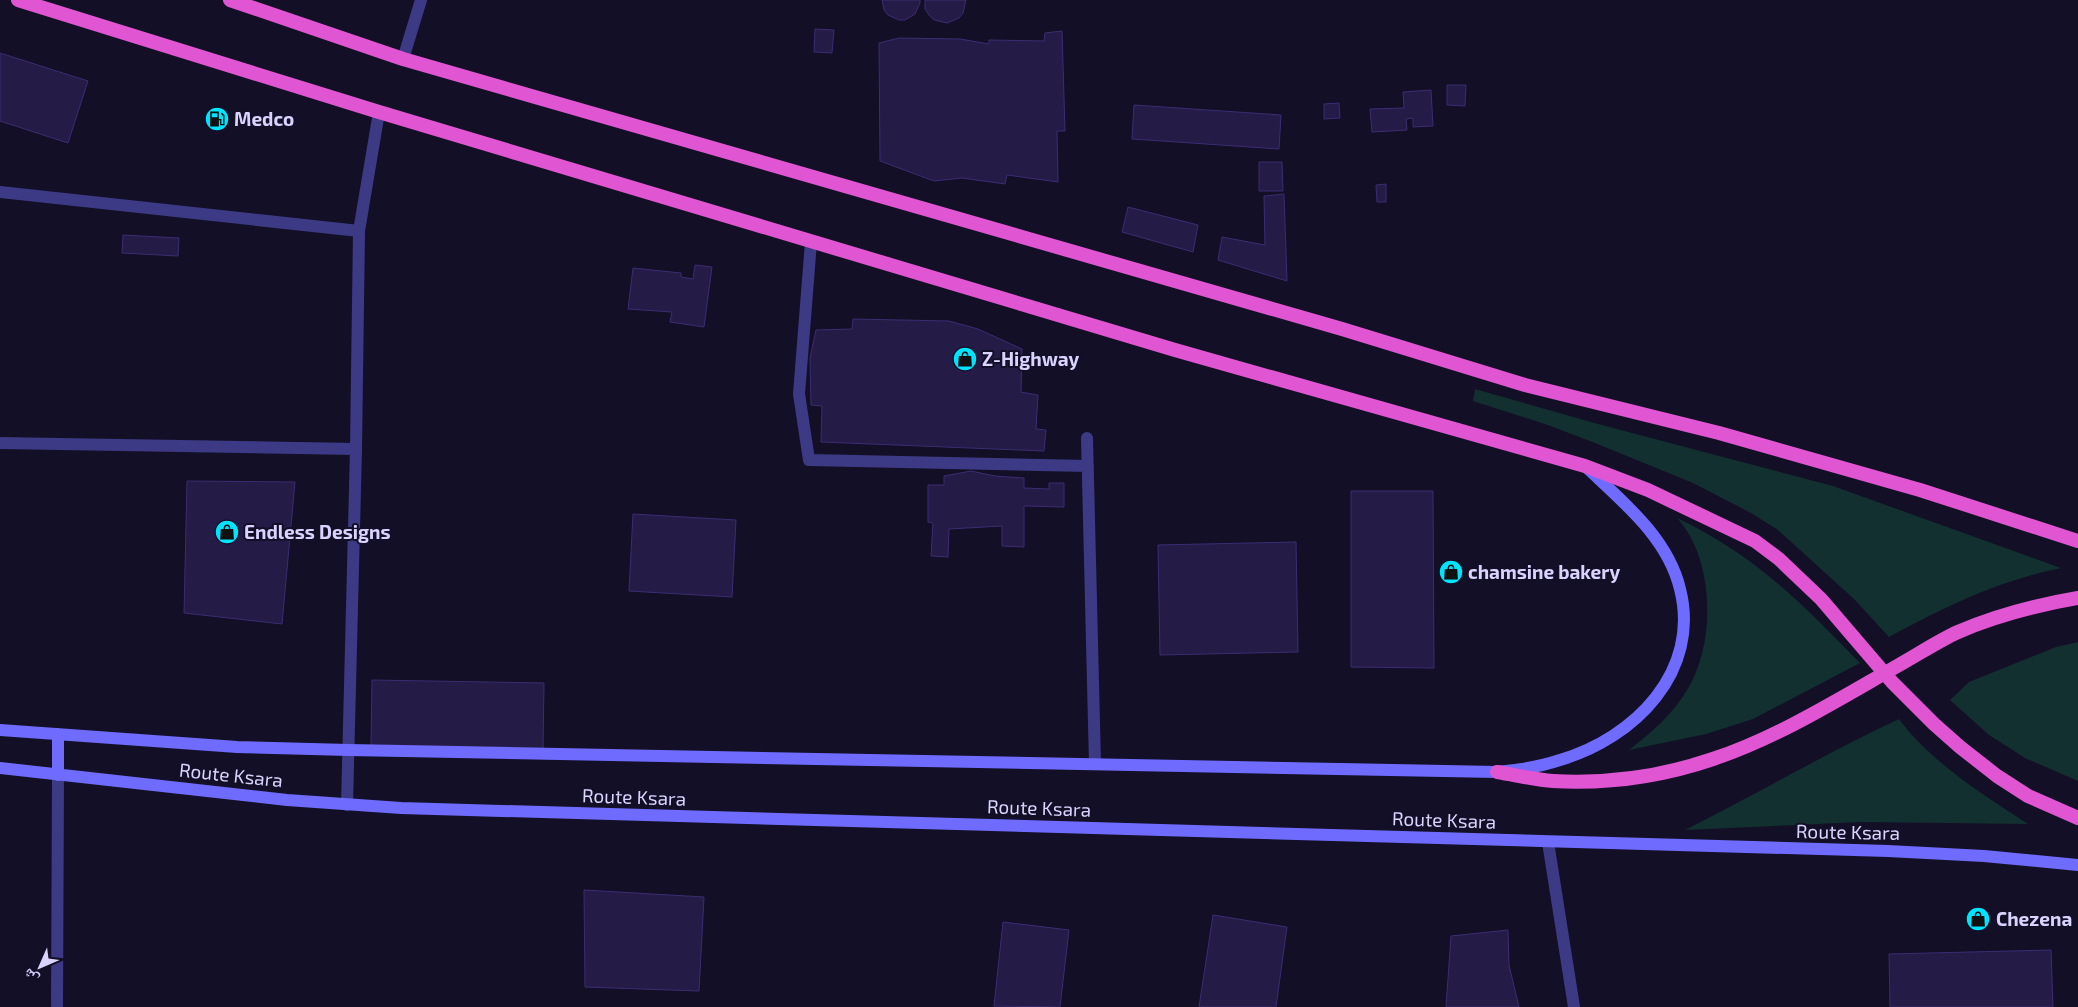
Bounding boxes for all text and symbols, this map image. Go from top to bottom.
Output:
fuel station icon: Medco [204,106,230,132]
place label: Medco [234,107,294,130]
shop icon: Z-Highway [952,346,978,372]
place label: Z-Highway [982,347,1080,371]
shop icon: Endless Designs [214,519,240,545]
place label: Endless Designs [244,520,391,543]
shop icon: chamsine bakery [1438,559,1464,585]
place label: chamsine bakery [1468,560,1620,584]
street label: Route Ksara [178,758,284,791]
street label: Route Ksara [581,783,687,810]
street label: Route Ksara [986,794,1092,821]
street label: Route Ksara [1391,806,1497,833]
street label: Route Ksara [1796,819,1900,844]
shop icon: Chezena [1965,906,1991,932]
place label: Chezena [1996,907,2072,930]
north arrow [15,942,65,992]
text: ش [19,964,42,988]

